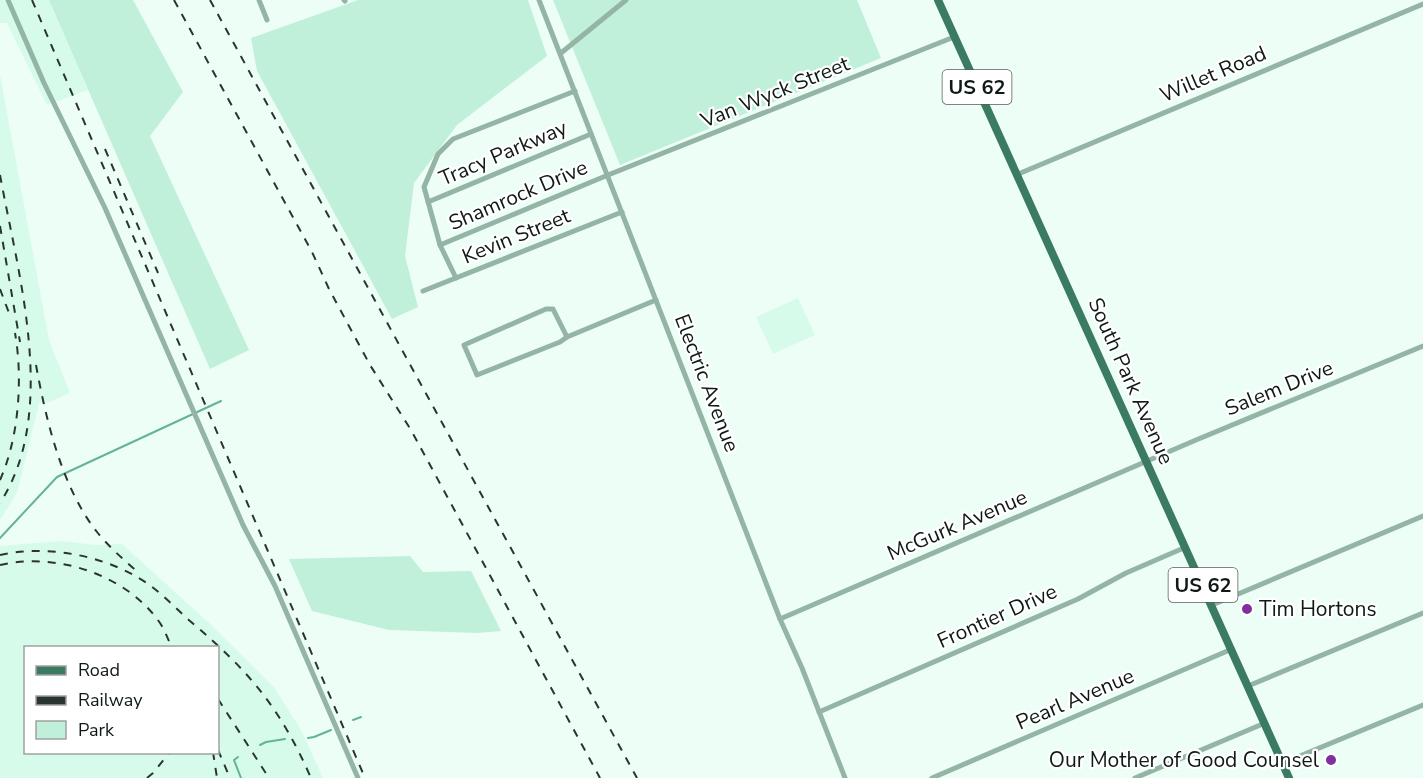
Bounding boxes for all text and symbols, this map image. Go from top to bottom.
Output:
street label: Willet Road [1155,39,1271,109]
street label: Van Wyck Street [696,49,854,135]
road number: US 62 [942,70,1012,104]
street label: Tracy Parkway [435,113,571,193]
street label: Shamrock Drive [444,153,592,237]
street label: Kevin Street [458,201,575,270]
street label: South Park Avenue [1082,293,1180,469]
street label: Electric Avenue [668,310,746,456]
street label: Salem Drive [1221,354,1337,422]
street label: McGurk Avenue [883,483,1031,567]
road number: US 62 [1168,568,1238,602]
street label: Frontier Drive [933,577,1061,655]
place label: Tim Hortons [1259,595,1377,623]
marker: Tim Hortons [1240,602,1254,616]
legend [24,646,219,754]
text: Road [78,658,120,682]
street label: Pearl Avenue [1012,662,1138,736]
text: Railway [78,688,143,712]
text: Park [78,718,115,742]
place label: Our Mother of Good Counsel [1049,746,1320,774]
marker: Our Mother of Good Counsel [1324,753,1338,767]

